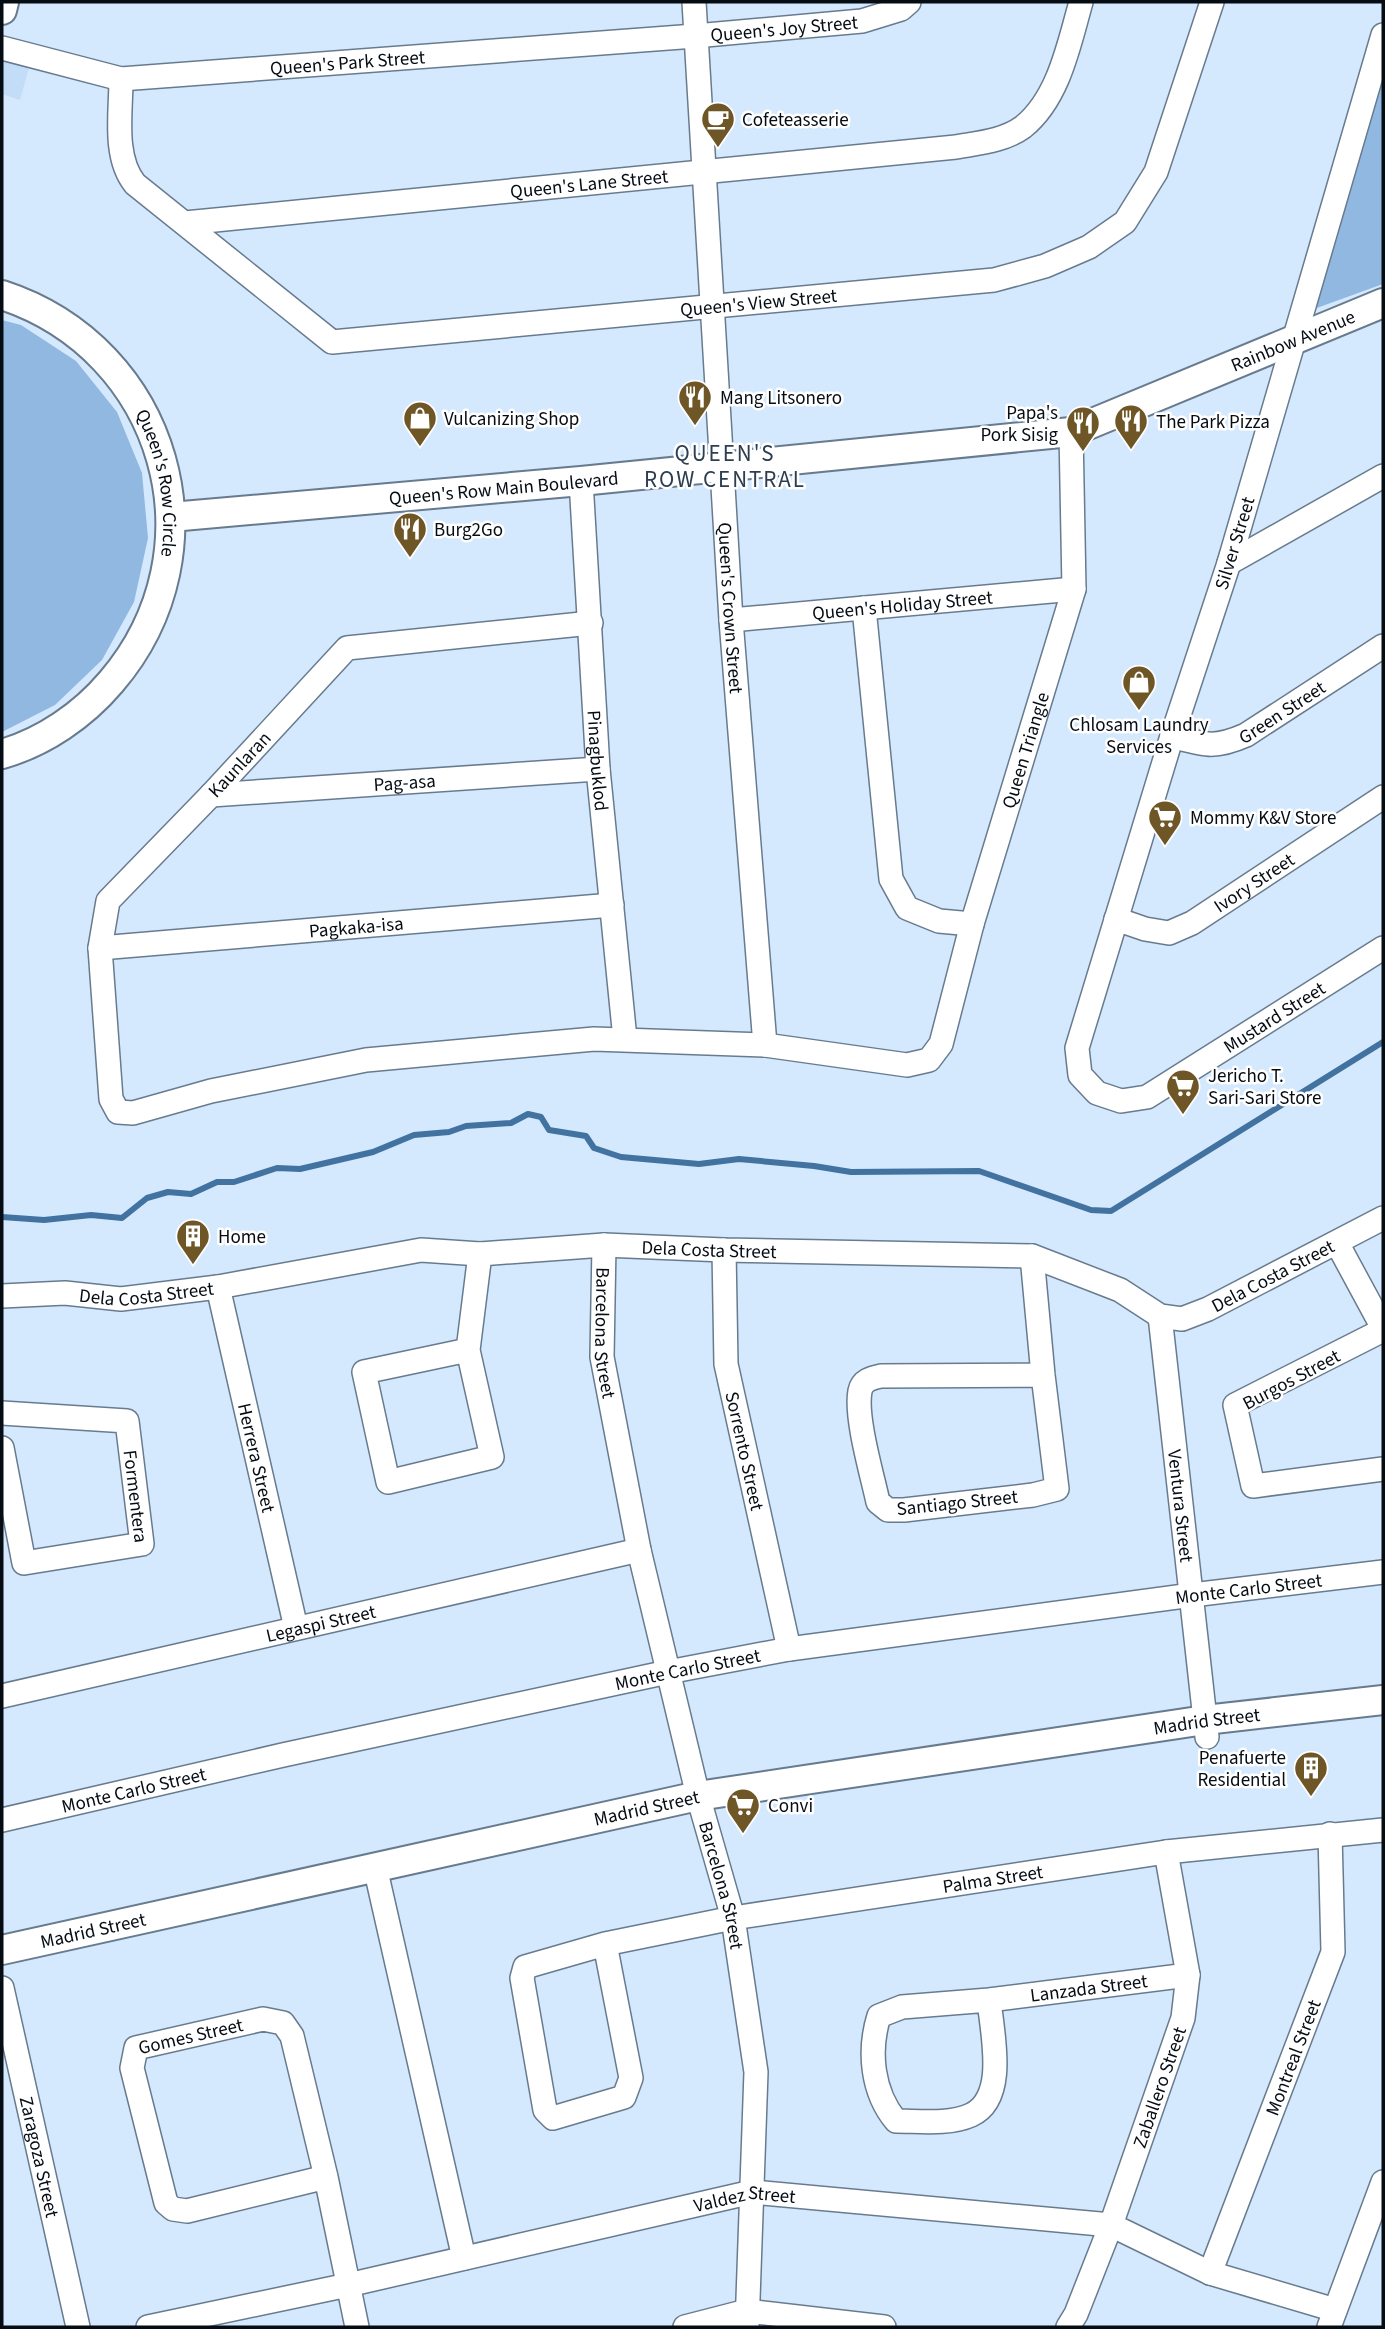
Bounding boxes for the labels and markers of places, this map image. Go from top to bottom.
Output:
cafe icon: Cofeteasserie [699,100,737,149]
place label: Cofeteasserie [742,107,849,134]
restaurant icon: Mang Litsonero [676,378,714,427]
place label: Mang Litsonero [720,385,842,412]
shop icon: Vulcanizing Shop [401,399,439,448]
place label: Papa's Pork Sisig [981,400,1058,449]
restaurant icon: The Park Pizza [1112,402,1150,451]
restaurant icon: Papa's Pork Sisig [1064,404,1102,453]
place label: Vulcanizing Shop [444,406,579,433]
place label: The Park Pizza [1156,409,1270,436]
restaurant icon: Burg2Go [391,510,429,559]
place label: Burg2Go [434,517,503,544]
shop icon: Chlosam Laundry Services [1120,663,1158,712]
place label: Chlosam Laundry Services [1069,712,1209,761]
supermarket icon: Mommy K&V Store [1146,798,1184,847]
place label: Mommy K&V Store [1190,805,1336,832]
place label: Jericho T. Sari-Sari Store [1208,1063,1321,1112]
supermarket icon: Jericho T. Sari-Sari Store [1164,1067,1202,1116]
building icon: Home [174,1217,212,1266]
place label: Home [218,1224,266,1251]
place label: Penafuerte Residential [1197,1745,1286,1794]
building icon: Penafuerte Residential [1292,1749,1330,1798]
supermarket icon: Convi [724,1786,762,1835]
place label: Convi [768,1793,813,1820]

